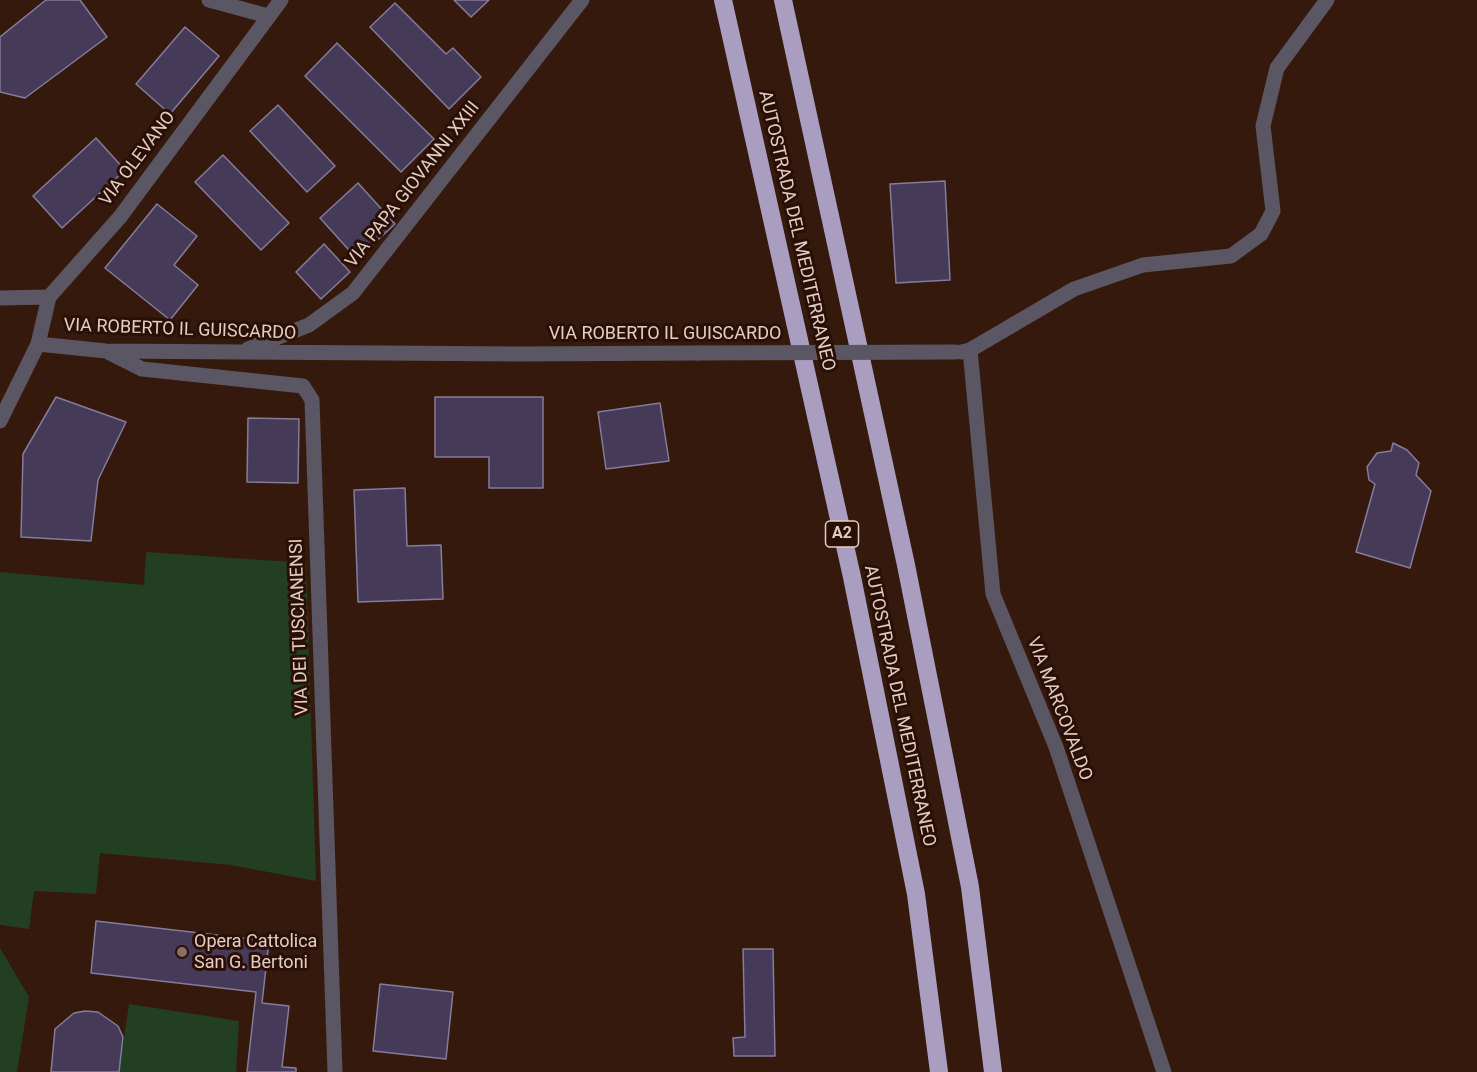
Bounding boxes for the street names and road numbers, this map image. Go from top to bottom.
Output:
street label: AUTOSTRADA DEL MEDITERRANEO [753,89,839,373]
street label: VIA PAPA GIOVANNI XXIII [341,98,485,272]
street label: VIA OLEVANO [95,107,181,211]
street label: VIA ROBERTO IL GUISCARDO [63,315,297,345]
street label: VIA ROBERTO IL GUISCARDO [549,323,781,345]
road number: A2 [826,521,858,547]
street label: VIA DEI TUSCIANENSI [286,538,314,716]
street label: AUTOSTRADA DEL MEDITERRANEO [859,563,939,849]
street label: VIA MARCOVALDO [1022,634,1096,784]

